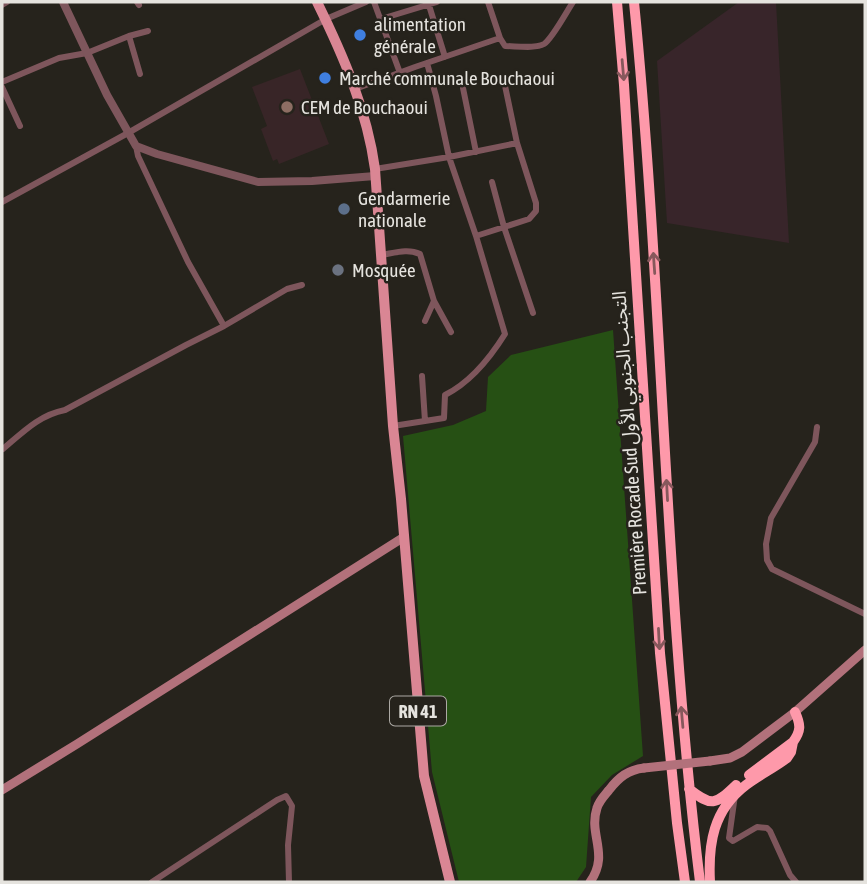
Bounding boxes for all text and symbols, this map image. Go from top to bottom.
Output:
place label: alimentation générale [374,13,466,57]
marker: alimentation générale [352,27,368,43]
one-way arrow [617,58,630,81]
place label: Marché communale Bouchaoui [339,67,555,89]
marker: Marché communale Bouchaoui [317,70,333,86]
place label: CEM de Bouchaoui [301,96,428,118]
marker: CEM de Bouchaoui [279,99,295,115]
place label: Gendarmerie nationale [358,187,450,231]
marker: Gendarmerie nationale [336,201,352,217]
one-way arrow [647,252,660,275]
place label: Mosquée [352,259,416,281]
marker: Mosquée [330,262,346,278]
street label: Première Rocade Sud التجنب الجنوبي الأول [607,290,655,596]
one-way arrow [661,479,674,502]
one-way arrow [653,627,666,650]
road number: RN 41 [390,696,446,726]
one-way arrow [675,706,688,729]

